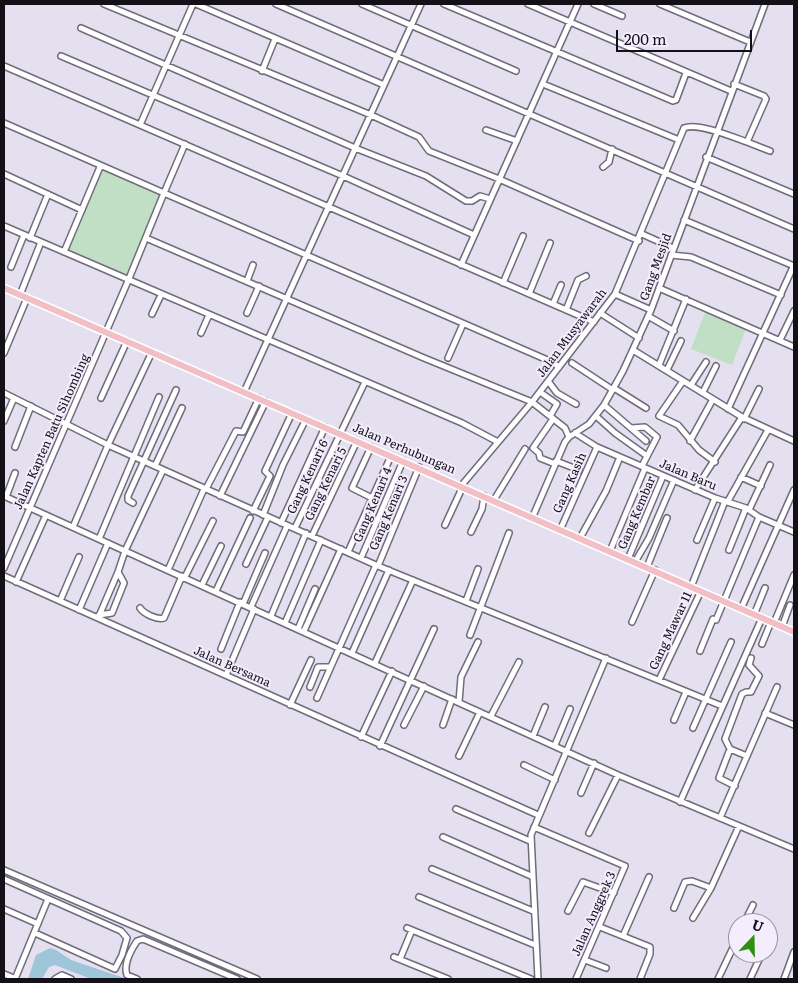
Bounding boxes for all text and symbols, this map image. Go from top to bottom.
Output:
scale bar [618,20,754,52]
text: 200 m [624,27,667,50]
street label: Gang Mesjid [637,231,675,303]
street label: Jalan Musyawarah [534,286,610,380]
street label: Jalan Kapten Batu Sihombing [11,352,93,512]
street label: Jalan Perhubungan [350,421,458,477]
street label: Gang Kenari 6 [285,438,331,516]
street label: Gang Kenari 5 [302,445,350,523]
street label: Gang Kasih [550,450,590,516]
street label: Jalan Baru [657,456,719,494]
street label: Gang Kenari 4 [351,465,395,545]
street label: Gang Kenari 3 [367,473,411,553]
street label: Gang Kembar [615,474,659,552]
street label: Gang Mawar 11 [647,590,695,672]
street label: Jalan Bersama [191,644,273,690]
street label: Jalan Anggrek 3 [569,869,619,959]
north arrow [728,913,778,963]
text: U [749,914,767,936]

